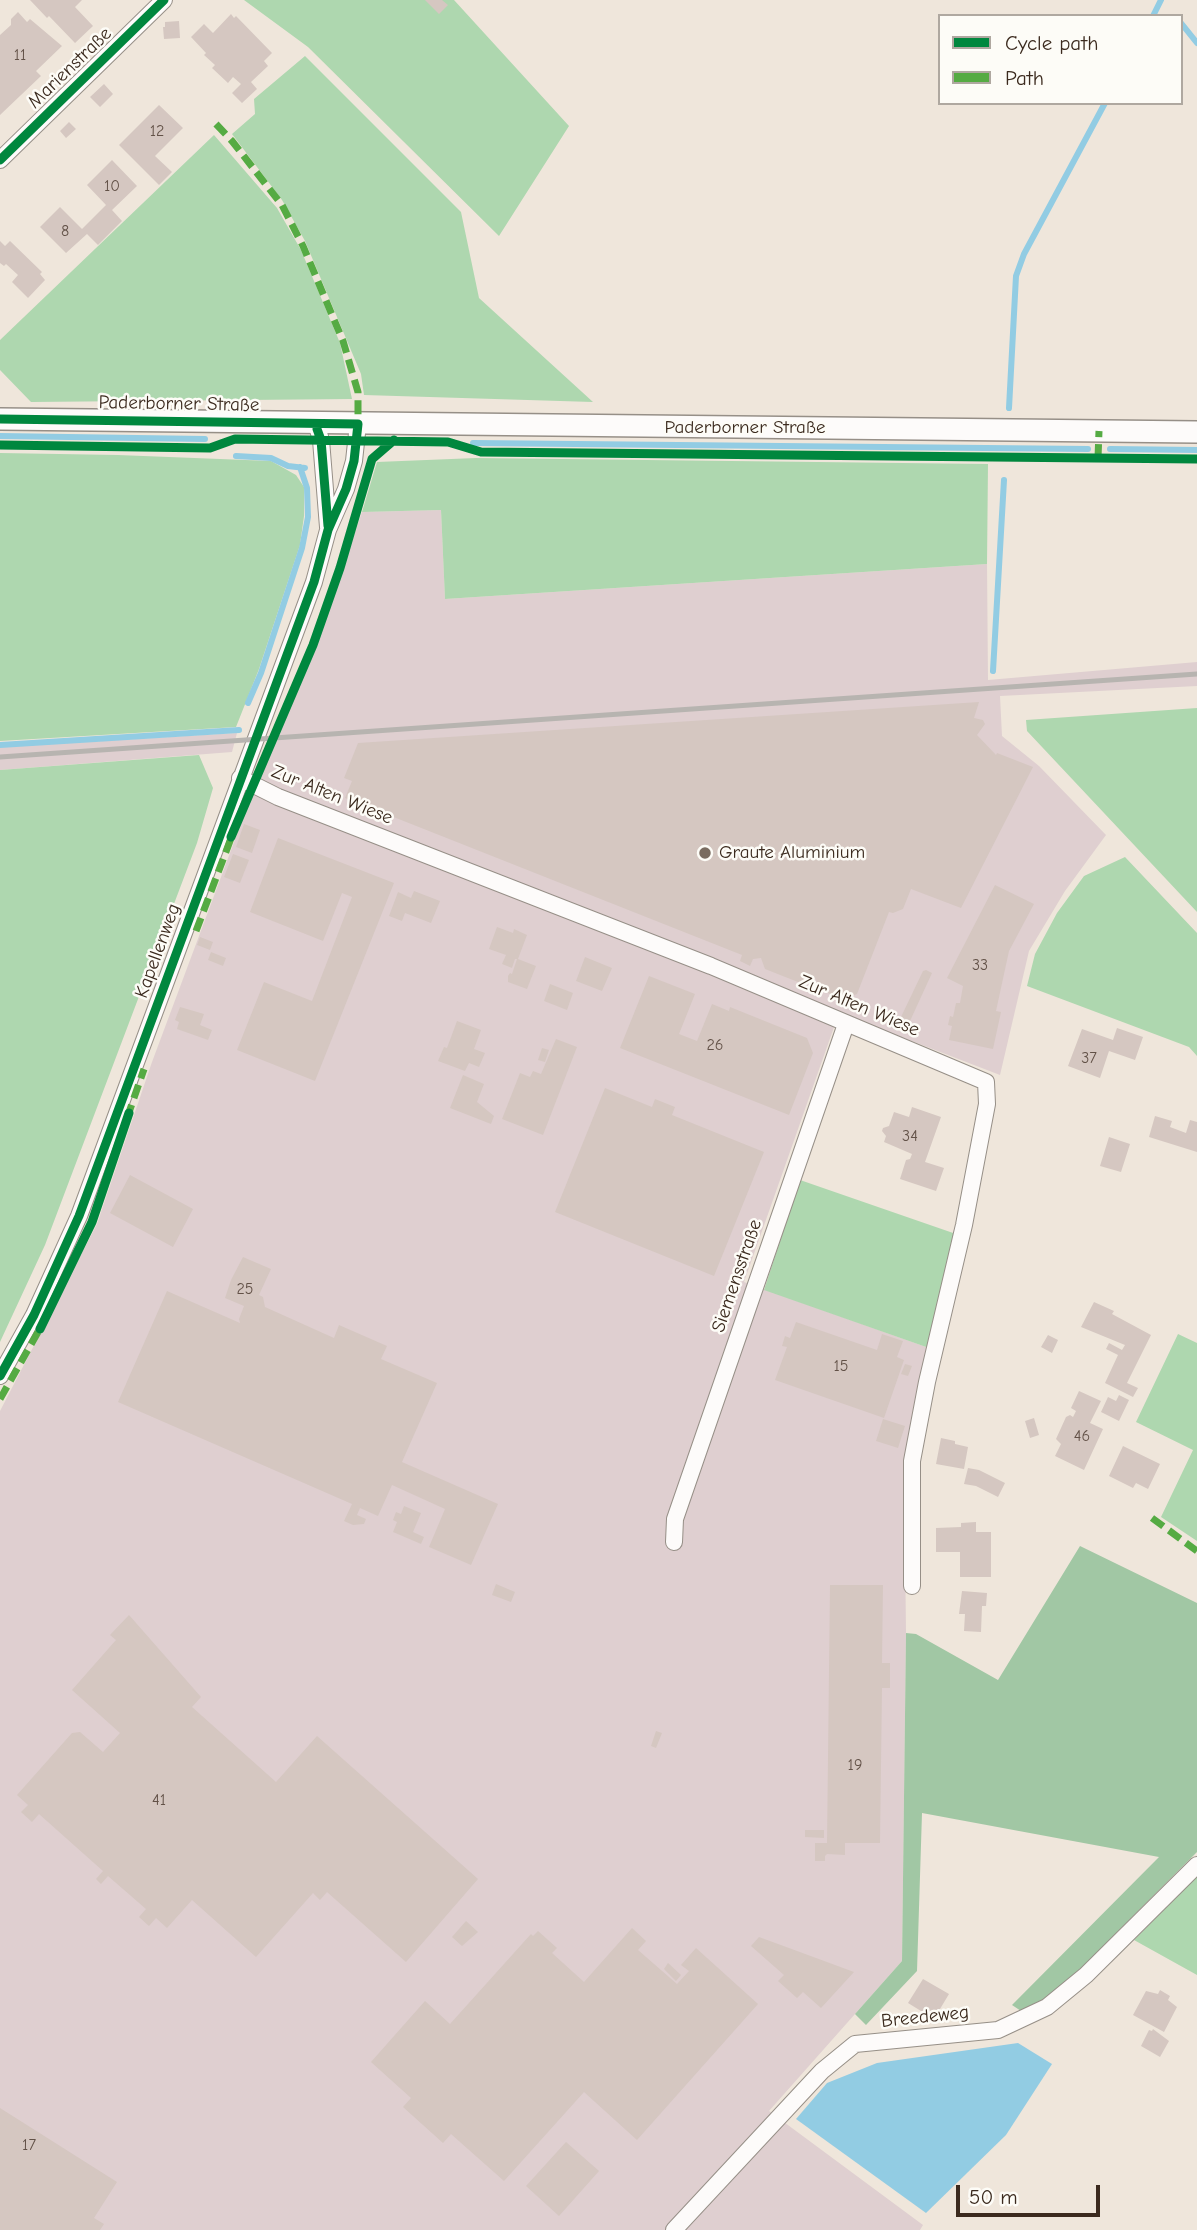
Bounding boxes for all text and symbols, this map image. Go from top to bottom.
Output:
legend [938,14,1183,105]
street label: Marienstraße [23,22,117,114]
text: Cycle path [1005,31,1098,55]
house number: 11 [14,45,26,65]
text: Path [1005,66,1044,90]
house number: 12 [150,121,164,141]
house number: 10 [104,176,120,196]
house number: 8 [61,221,69,241]
street label: Paderborner Straße [98,391,260,417]
street label: Paderborner Straße [665,417,825,439]
street label: Zur Alten Wiese [268,760,396,830]
place label: Graute Aluminium [719,842,865,864]
marker: Graute Aluminium [697,845,713,861]
street label: Kapellenweg [130,901,186,1001]
house number: 33 [972,955,988,975]
street label: Zur Alten Wiese [795,970,923,1042]
house number: 26 [706,1035,724,1055]
house number: 37 [1081,1048,1097,1068]
house number: 34 [902,1126,918,1146]
street label: Siemensstraße [707,1217,767,1335]
house number: 25 [236,1279,254,1299]
house number: 15 [833,1356,849,1376]
house number: 46 [1074,1426,1090,1446]
house number: 19 [848,1755,862,1775]
house number: 41 [152,1790,166,1810]
street label: Breedeweg [880,2001,970,2033]
house number: 17 [22,2135,36,2155]
scale bar [959,2170,1102,2214]
text: 50 m [969,2185,1018,2209]

